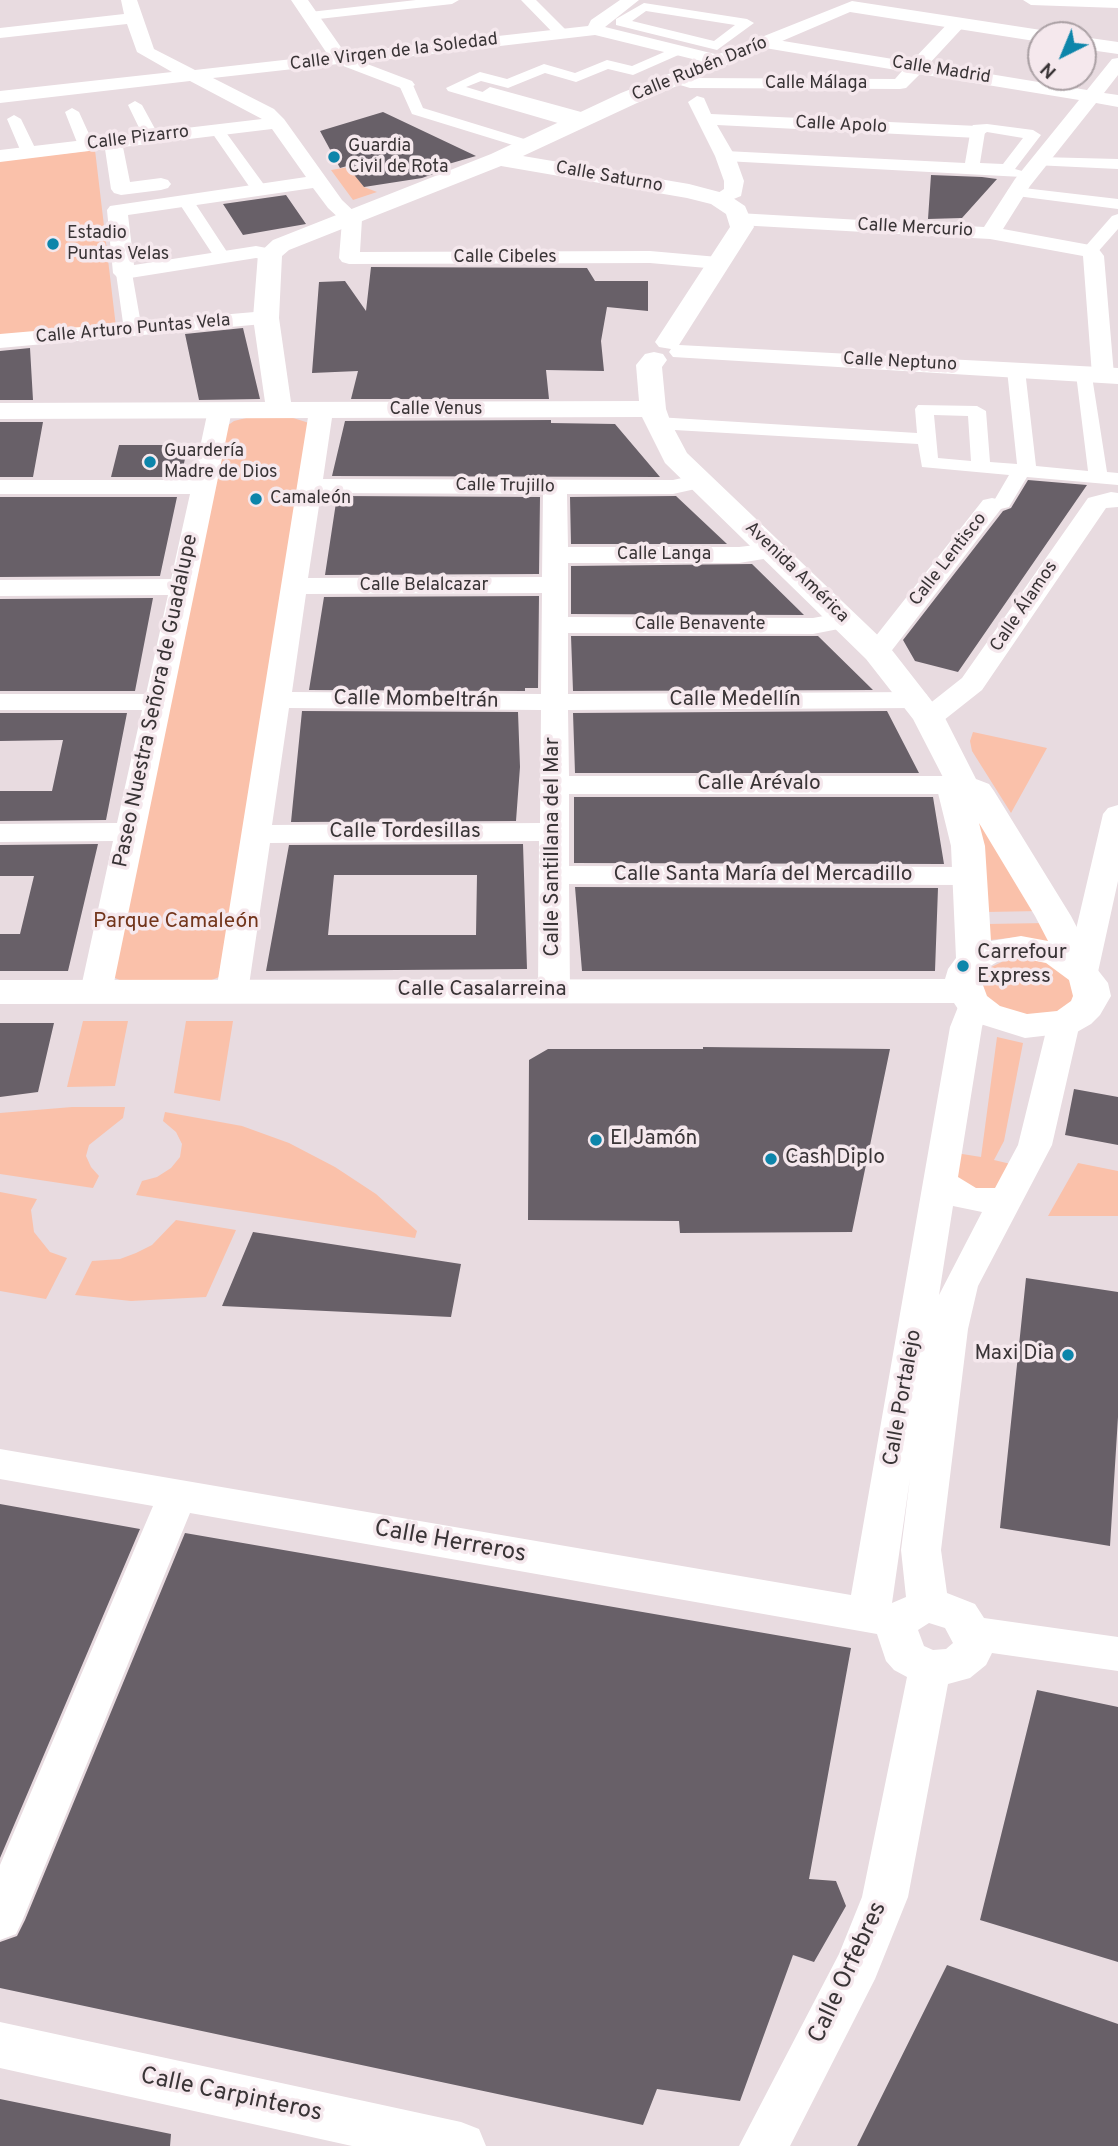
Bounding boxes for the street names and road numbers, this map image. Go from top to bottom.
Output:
street label: Calle Virgen de la Soledad [289,30,499,76]
street label: Calle Rubén Darío [629,33,771,107]
street label: Calle Madrid [890,53,992,89]
street label: Calle Málaga [765,73,867,95]
street label: Calle Apolo [795,113,887,139]
street label: Calle Pizarro [86,122,190,156]
street label: Calle Saturno [554,158,664,198]
street label: Calle Mercurio [857,215,973,243]
street label: Calle Cibeles [453,247,557,269]
street label: Calle Arturo Puntas Vela [35,311,231,349]
street label: Calle Neptuno [842,349,958,377]
street label: Calle Venus [389,399,483,421]
street label: Calle Trujillo [455,475,555,499]
street label: Calle Lentisco [906,509,992,611]
street label: Avenida América [740,518,852,628]
street label: Paseo Nuestra Señora de Guadalupe [109,532,205,870]
street label: Calle Langa [617,544,711,566]
street label: Calle Álamos [987,557,1063,657]
street label: Calle Belalcazar [359,575,489,597]
street label: Calle Benavente [634,614,766,636]
street label: Calle Mombeltrán [333,687,499,715]
street label: Calle Medellín [669,688,801,714]
street label: Calle Santillana del Mar [541,737,567,957]
street label: Calle Arévalo [697,772,821,798]
street label: Calle Tordesillas [329,820,481,846]
street label: Calle Santa María del Mercadillo [613,863,913,889]
street label: Calle Casalarreina [397,978,567,1004]
street label: Calle Portalejo [880,1328,928,1468]
street label: Calle Herreros [372,1515,528,1571]
street label: Calle Orfebres [804,1898,894,2048]
street label: Calle Carpinteros [138,2063,324,2129]

